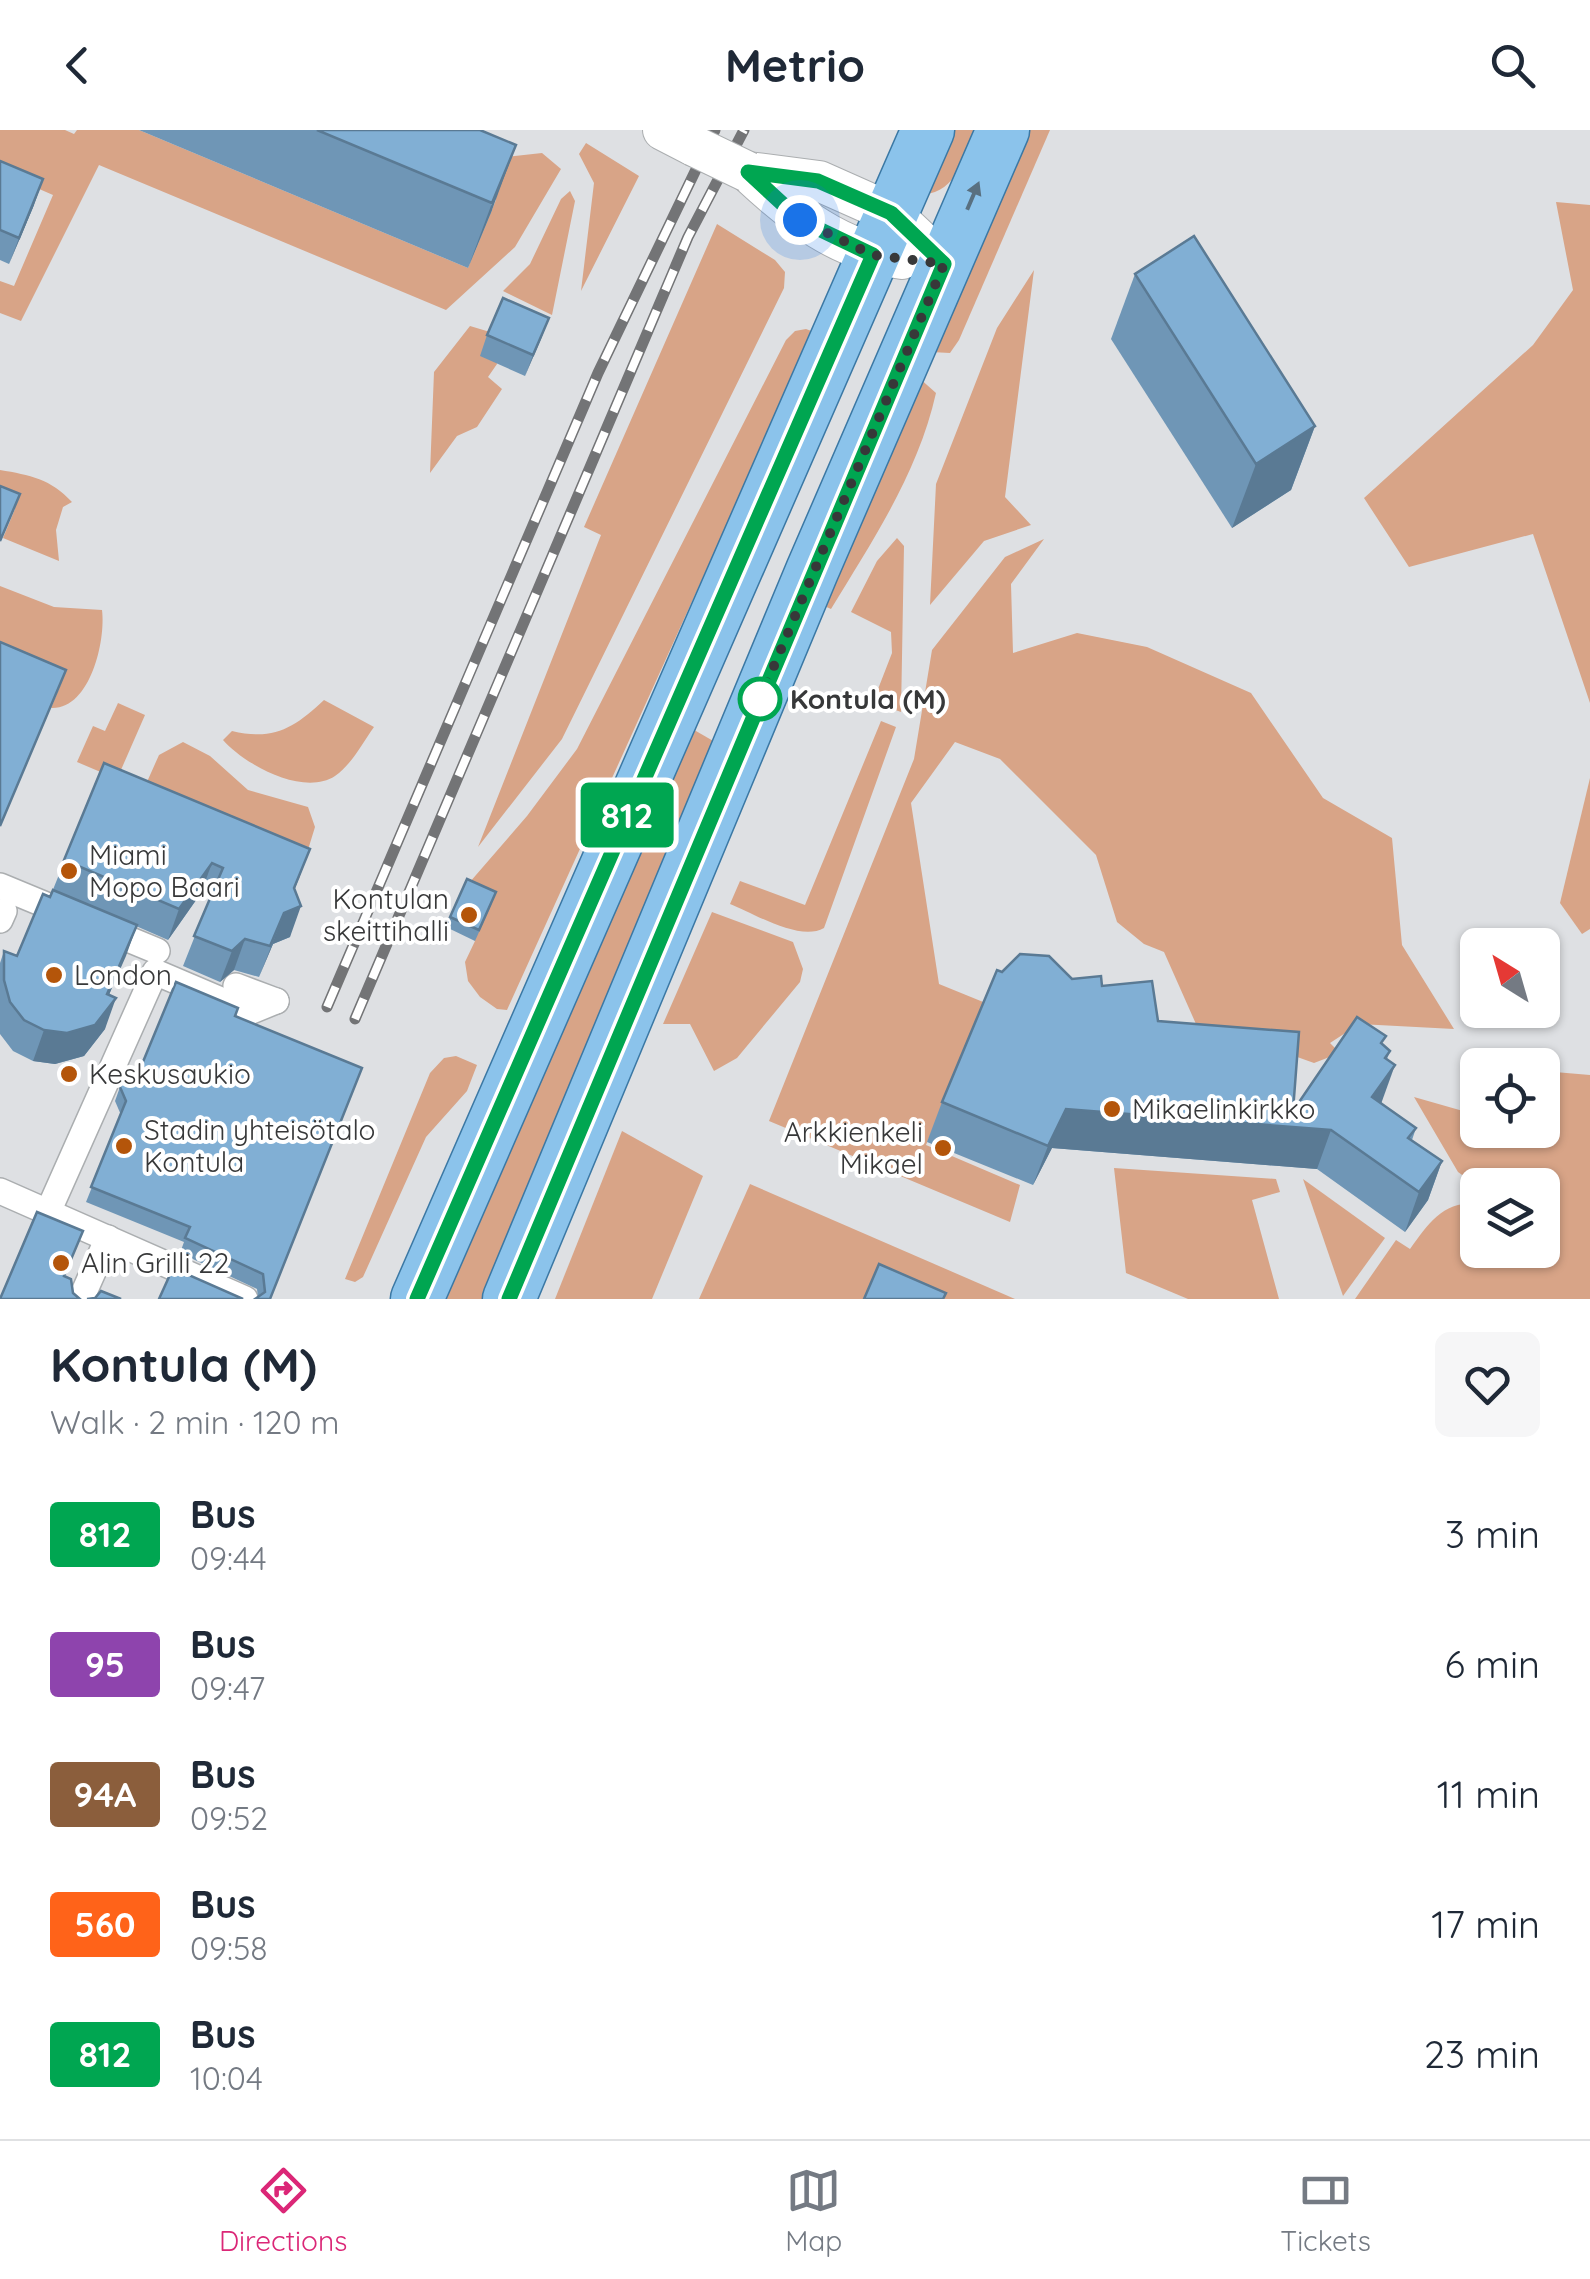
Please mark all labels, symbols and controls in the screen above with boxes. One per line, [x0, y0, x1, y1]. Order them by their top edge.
text: Metrio [725, 37, 865, 93]
icon: back [50, 38, 105, 93]
icon: search [1485, 38, 1540, 93]
one-way arrow [965, 181, 981, 211]
your location [775, 195, 825, 245]
marker: Kontula (M) [739, 678, 781, 720]
place label: Kontula (M) [790, 681, 946, 716]
line badge: 812 [570, 782, 684, 848]
text: 812 [601, 793, 653, 837]
place label: Miami Mopo Baari [89, 837, 240, 904]
marker: Miami Mopo Baari [58, 860, 80, 882]
place label: Kontulan skeittihalli [323, 881, 449, 948]
marker: Kontulan skeittihalli [458, 904, 480, 926]
north arrow [1460, 928, 1560, 1028]
map controls [1460, 928, 1560, 1268]
place label: London [74, 957, 172, 992]
marker: London [43, 964, 65, 986]
button: locate [1460, 1048, 1560, 1148]
place label: Keskusaukio [89, 1056, 251, 1091]
marker: Keskusaukio [58, 1063, 80, 1085]
place label: Mikaelinkirkko [1132, 1091, 1315, 1126]
marker: Mikaelinkirkko [1101, 1098, 1123, 1120]
place label: Stadin yhteisötalo Kontula [144, 1112, 376, 1179]
place label: Arkkienkeli Mikael [784, 1114, 923, 1181]
marker: Stadin yhteisötalo Kontula [113, 1135, 135, 1157]
marker: Arkkienkeli Mikael [932, 1137, 954, 1159]
button: layers [1460, 1168, 1560, 1268]
place label: Alin Grilli 22 [81, 1245, 229, 1280]
marker: Alin Grilli 22 [50, 1252, 72, 1274]
button: heart [1435, 1332, 1540, 1437]
text: Kontula (M) [50, 1334, 317, 1394]
text: Walk · 2 min · 120 m [50, 1402, 339, 1442]
text: Bus [190, 1490, 256, 1538]
text: 3 min [1445, 1510, 1540, 1558]
text: 812 [79, 1512, 131, 1556]
text: 09:44 [190, 1538, 267, 1578]
text: Bus [190, 1620, 256, 1668]
text: 6 min [1444, 1640, 1540, 1688]
text: 95 [85, 1642, 125, 1686]
text: 09:47 [190, 1668, 265, 1708]
text: Bus [190, 1750, 256, 1798]
text: 11 min [1437, 1770, 1540, 1818]
text: 94A [74, 1772, 136, 1816]
text: 09:52 [190, 1798, 268, 1838]
text: Bus [190, 1880, 256, 1928]
text: 17 min [1431, 1900, 1540, 1948]
text: 560 [74, 1902, 136, 1946]
text: 09:58 [190, 1928, 268, 1968]
text: Bus [190, 2010, 256, 2058]
text: 23 min [1424, 2030, 1540, 2078]
text: 812 [79, 2032, 131, 2076]
text: 10:04 [190, 2058, 263, 2098]
tab: Directions [219, 2163, 347, 2258]
tab: Map [785, 2163, 842, 2258]
tab: Tickets [1280, 2163, 1371, 2258]

